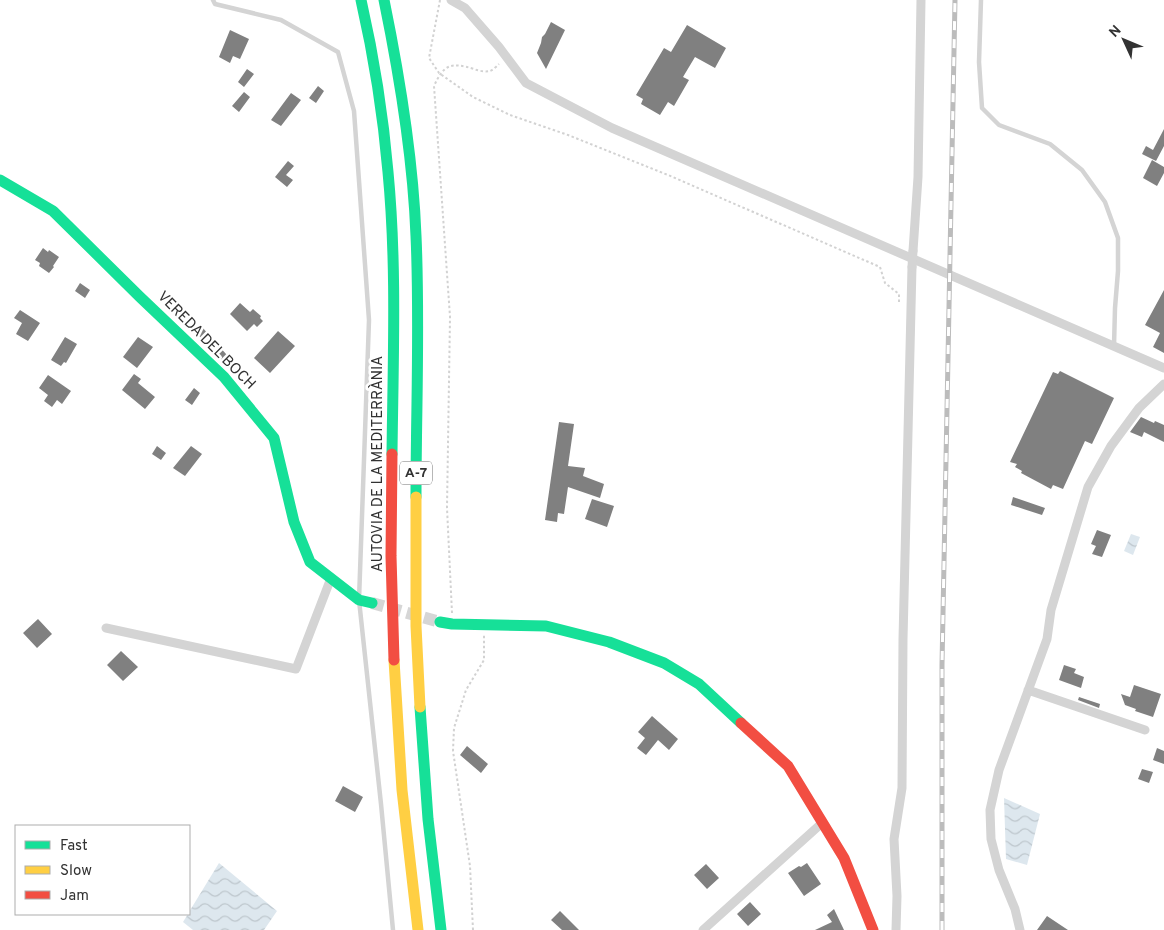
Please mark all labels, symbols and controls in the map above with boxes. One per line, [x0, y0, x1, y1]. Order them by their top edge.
north arrow [1099, 15, 1149, 65]
text: N [1106, 22, 1125, 42]
street label: VEREDA DEL BOCH [153, 288, 259, 394]
street label: AUTOVIA DE LA MEDITERRÀNIA [368, 356, 388, 572]
road number: A-7 [400, 462, 432, 484]
legend [15, 825, 190, 915]
text: Fast [60, 837, 88, 856]
text: Slow [60, 862, 92, 881]
text: Jam [60, 887, 89, 906]

